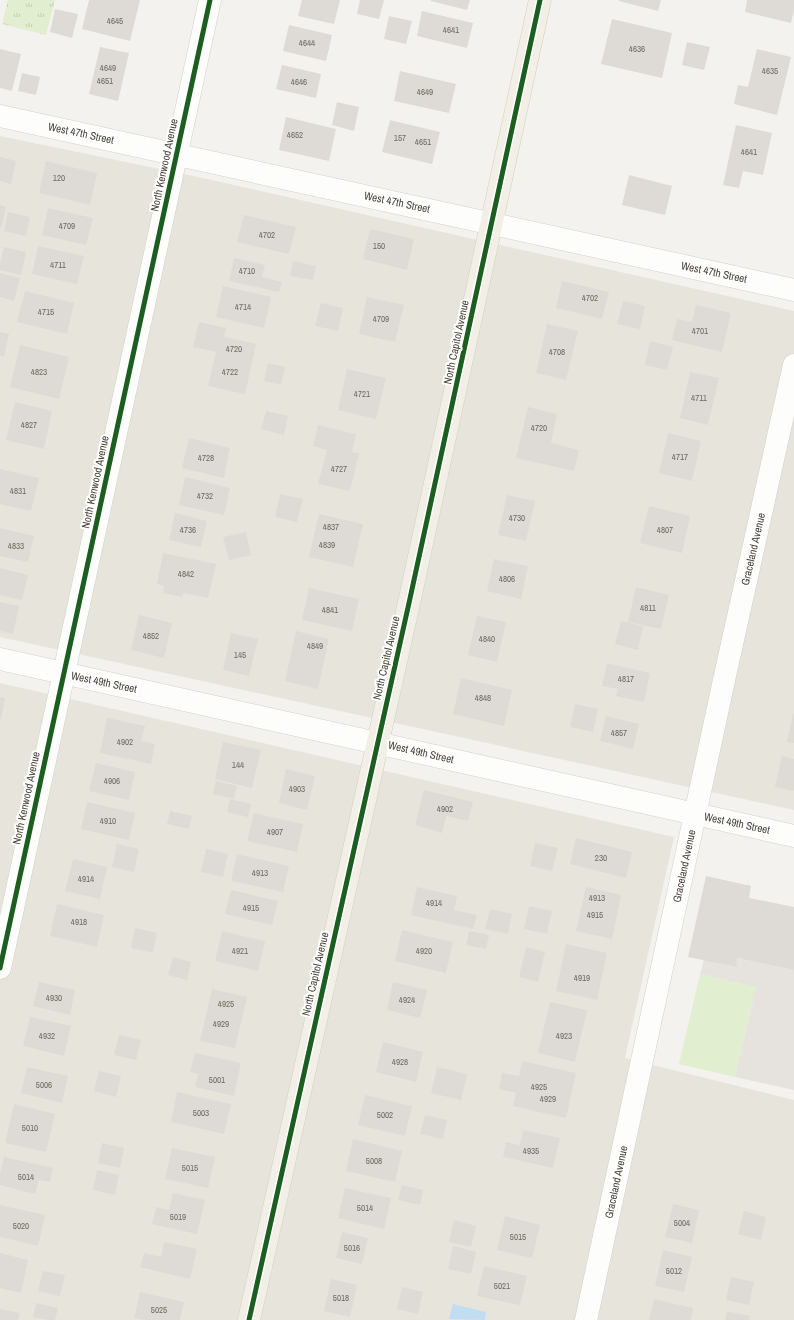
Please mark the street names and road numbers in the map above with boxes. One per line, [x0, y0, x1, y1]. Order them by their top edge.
street label: North Kenwood Avenue [147, 117, 181, 213]
street label: West 47th Street [47, 119, 116, 147]
street label: West 47th Street [363, 188, 432, 216]
street label: West 47th Street [680, 258, 749, 286]
street label: North Capitol Avenue [440, 299, 472, 385]
street label: North Kenwood Avenue [78, 434, 112, 530]
street label: Graceland Avenue [738, 511, 768, 587]
street label: North Capitol Avenue [370, 615, 402, 701]
street label: West 49th Street [70, 668, 139, 696]
street label: West 49th Street [387, 738, 456, 766]
street label: North Kenwood Avenue [9, 750, 43, 846]
street label: West 49th Street [703, 809, 772, 837]
street label: Graceland Avenue [669, 828, 699, 904]
street label: North Capitol Avenue [299, 931, 331, 1017]
street label: Graceland Avenue [601, 1144, 631, 1220]

